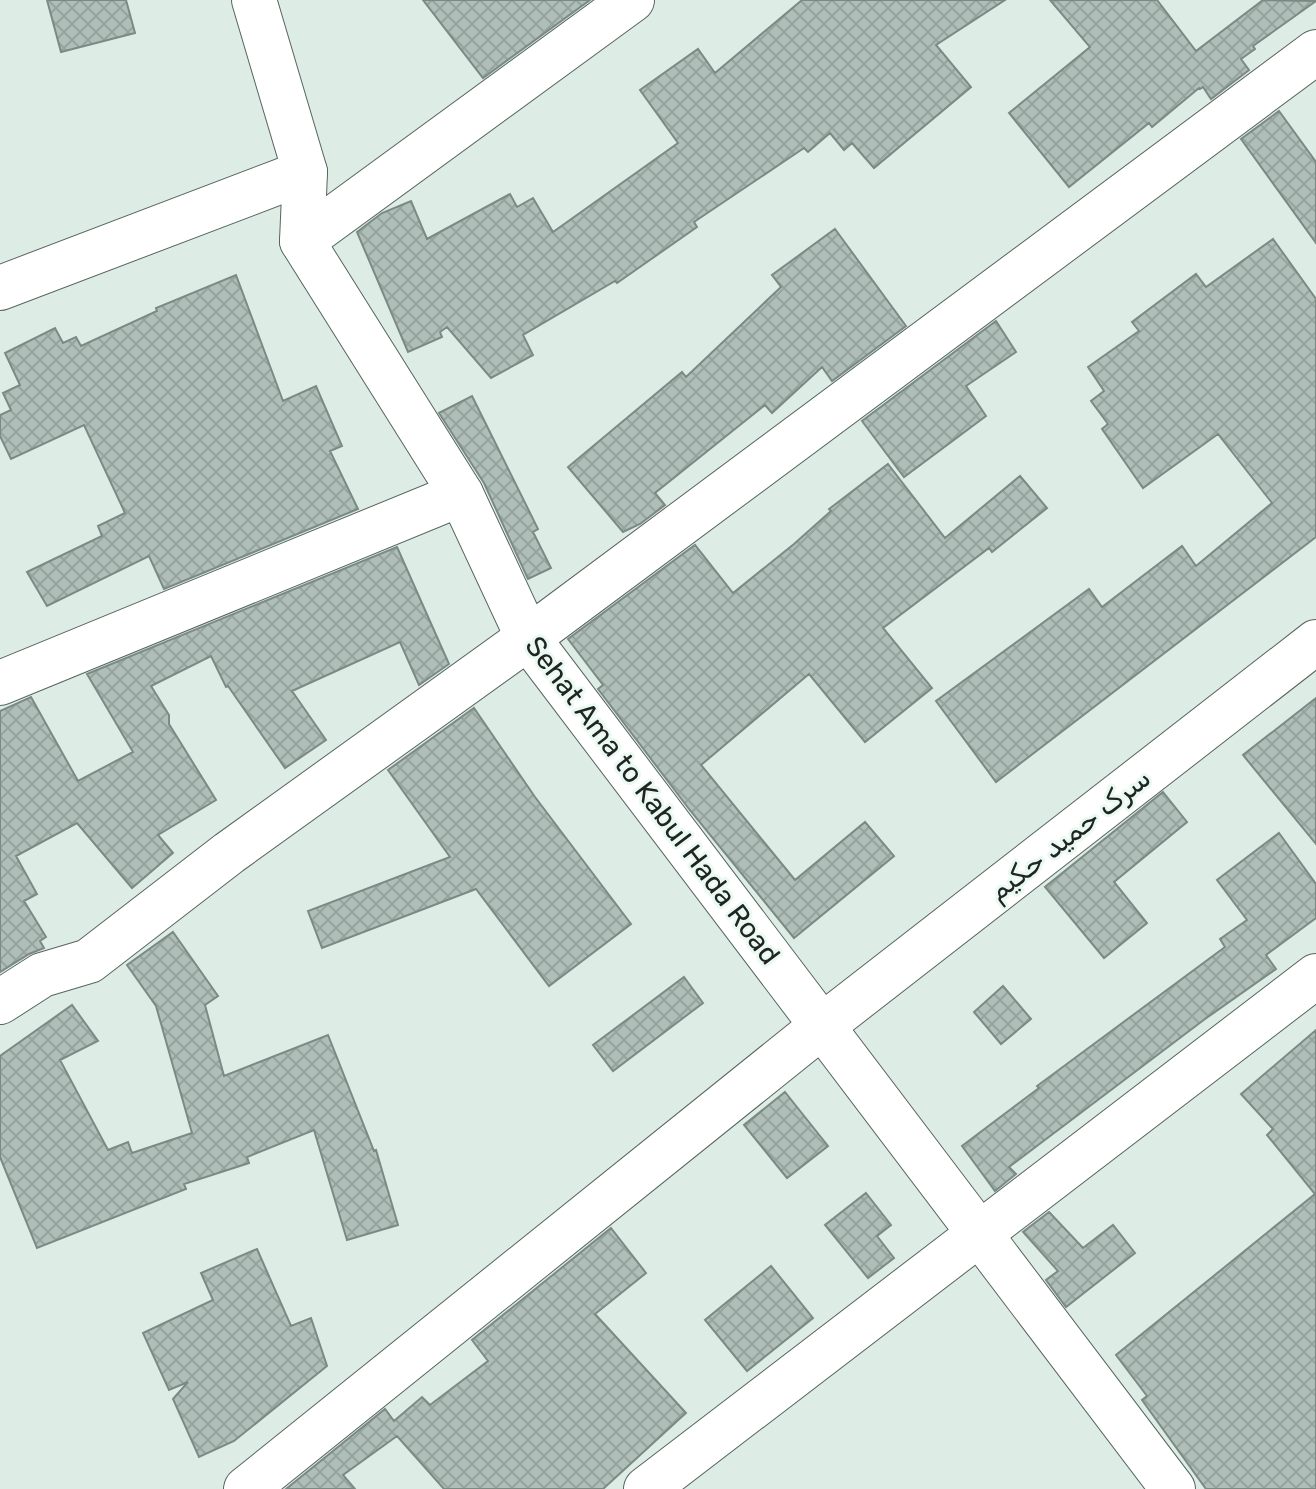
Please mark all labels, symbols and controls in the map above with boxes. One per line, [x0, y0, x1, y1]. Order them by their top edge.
street label: Sehat Ama to Kabul Hada Road [519, 630, 787, 971]
street label: سرک حمید حکیم [982, 761, 1158, 909]

